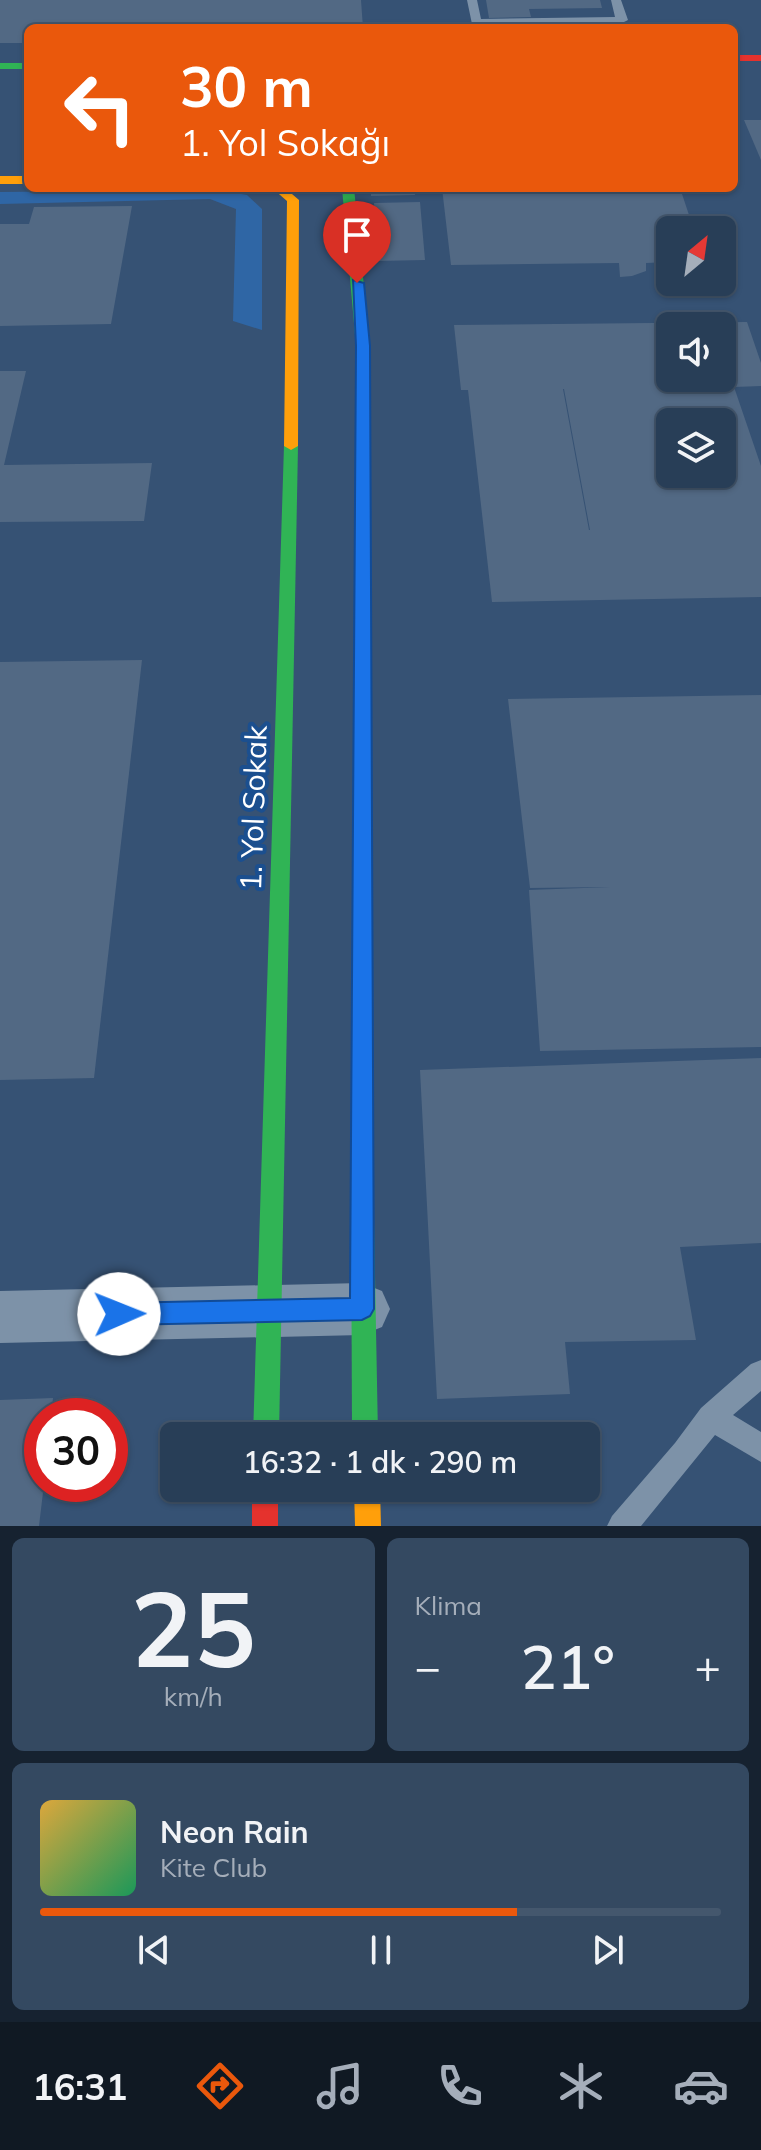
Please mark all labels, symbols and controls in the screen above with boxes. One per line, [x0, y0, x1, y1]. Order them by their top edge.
text: 30 m [180, 51, 313, 121]
icon: left [48, 56, 152, 160]
text: 1. Yol Sokağı [180, 120, 390, 165]
pin [323, 201, 391, 283]
icon: arrive [335, 213, 379, 257]
north arrow [656, 216, 736, 296]
map controls [656, 216, 736, 488]
button: sound [656, 312, 736, 392]
button: layers [656, 408, 736, 488]
street label: 1. Yol Sokak [231, 724, 275, 891]
position arrow [77, 1272, 161, 1356]
speed limit sign: 30 [24, 1398, 128, 1502]
text: 16:32 · 1 dk · 290 m [243, 1443, 517, 1481]
text: 25 [131, 1562, 256, 1693]
text: Klima [415, 1589, 482, 1622]
text: 21° [521, 1629, 615, 1704]
text: − [415, 1639, 441, 1694]
text: + [695, 1639, 721, 1694]
text: km/h [164, 1680, 223, 1713]
text: Neon Rain [160, 1813, 309, 1851]
text: Kite Club [160, 1851, 267, 1884]
icon: previous [132, 1928, 176, 1972]
icon: pause [359, 1928, 403, 1972]
icon: next [586, 1928, 630, 1972]
icon: directions [192, 2058, 248, 2114]
icon: music [312, 2058, 368, 2114]
icon: phone [432, 2058, 488, 2114]
icon: climate [553, 2058, 609, 2114]
icon: car [673, 2058, 729, 2114]
text: 16:31 [32, 2064, 127, 2109]

